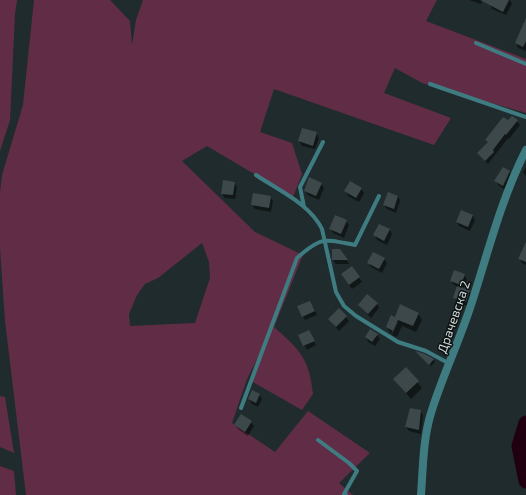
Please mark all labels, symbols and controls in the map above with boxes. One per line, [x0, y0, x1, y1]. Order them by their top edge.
street label: Драчевска 2 [434, 279, 474, 355]

